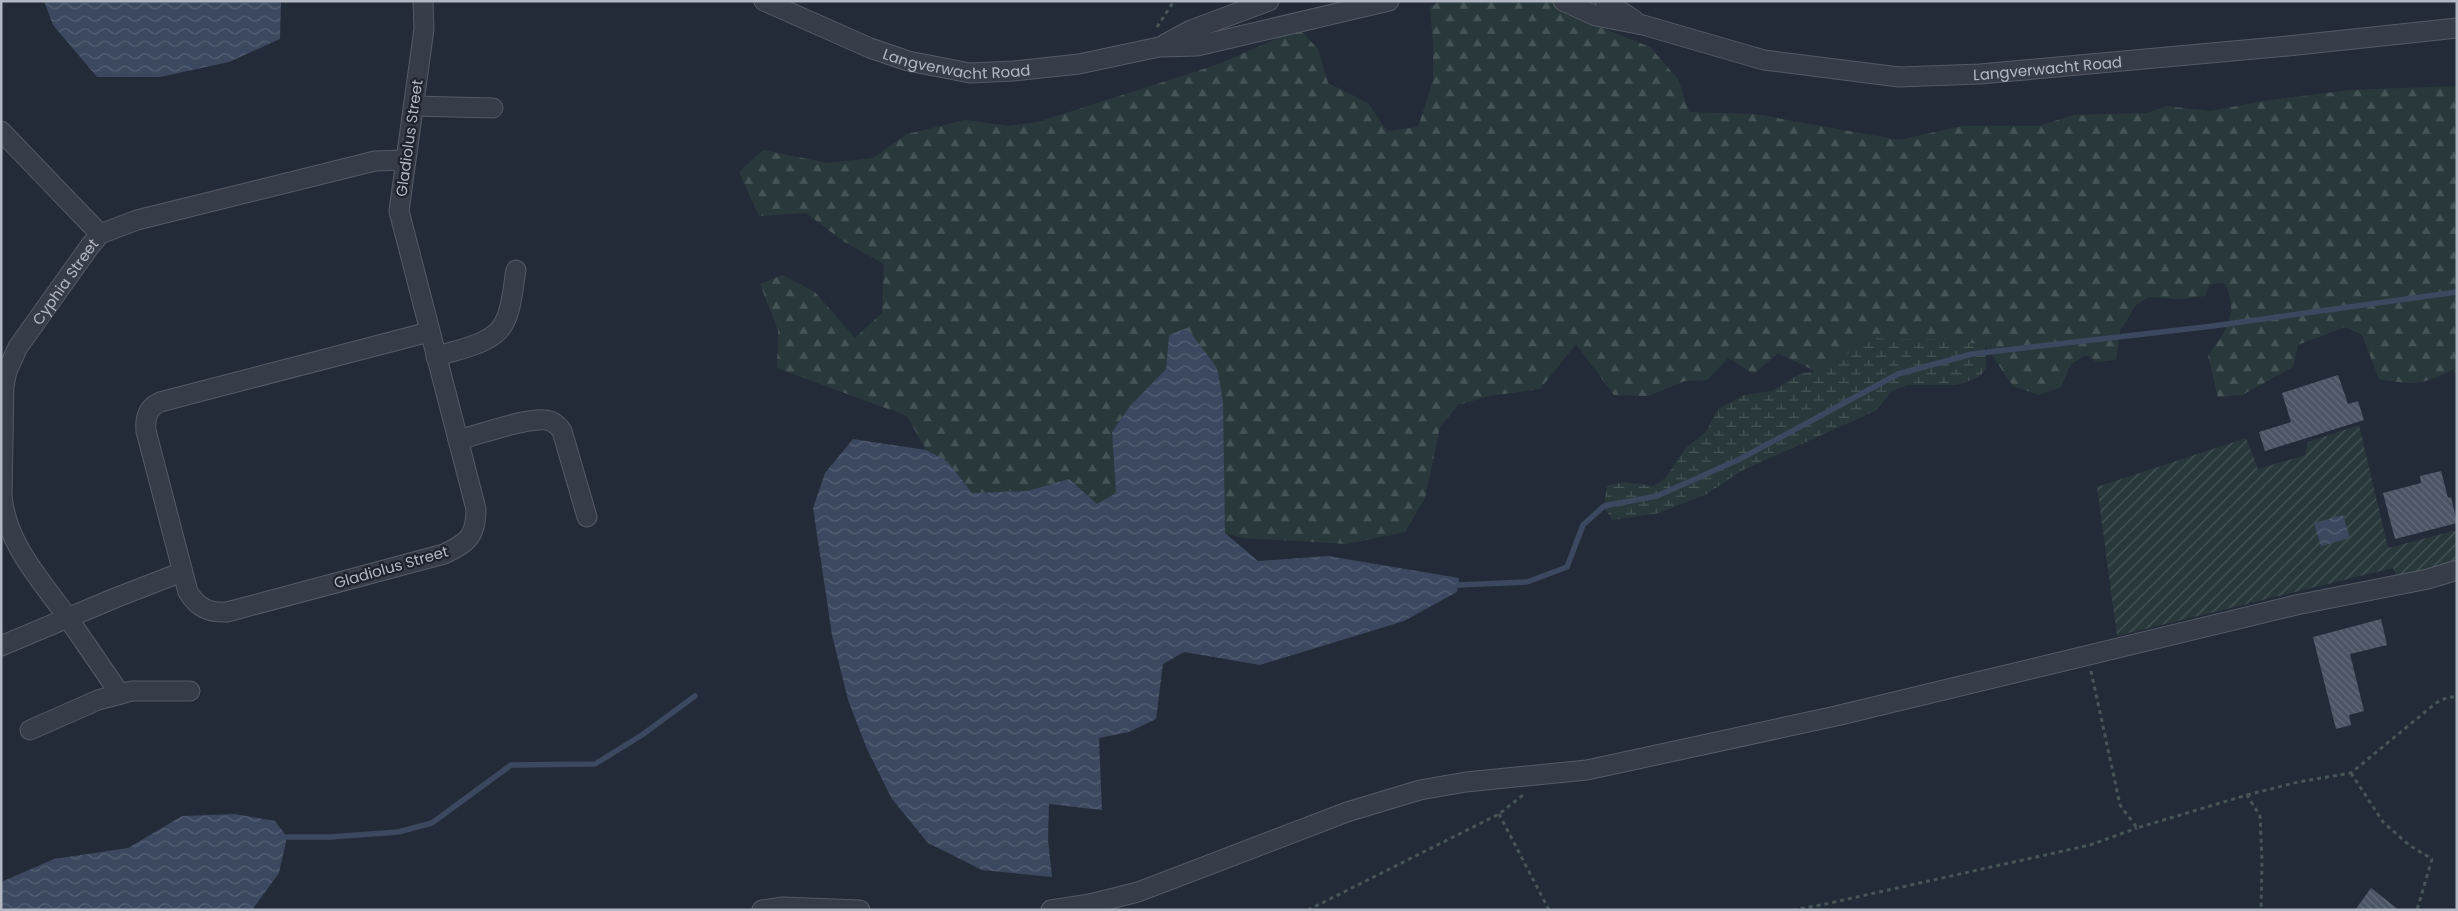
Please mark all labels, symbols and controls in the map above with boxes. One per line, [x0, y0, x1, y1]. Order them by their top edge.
street label: Langverwacht Road [880, 43, 1031, 84]
street label: Langverwacht Road [1973, 51, 2123, 85]
street label: Gladiolus Street [390, 78, 428, 198]
street label: Cyphia Street [27, 234, 103, 329]
street label: Gladiolus Street [331, 541, 451, 593]

